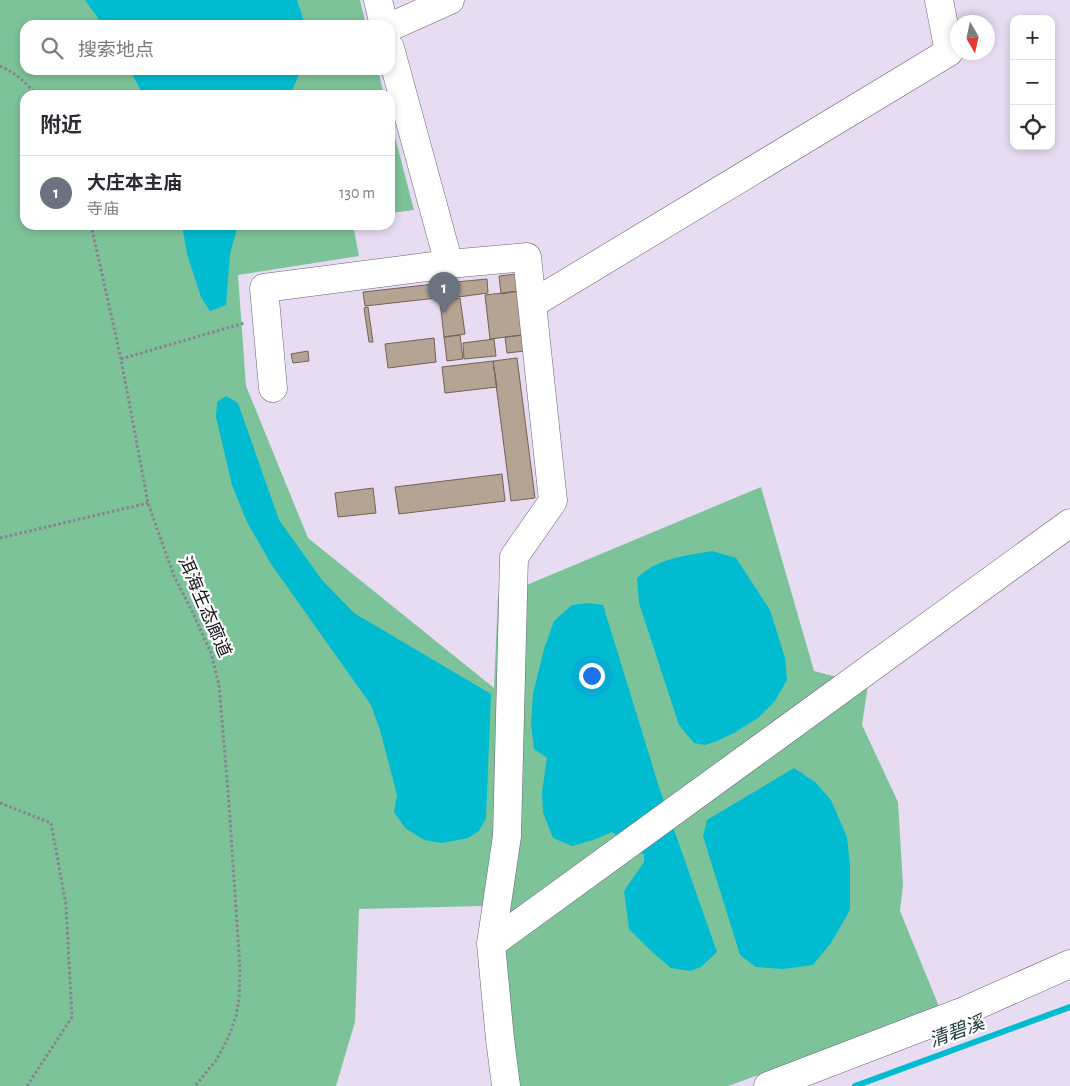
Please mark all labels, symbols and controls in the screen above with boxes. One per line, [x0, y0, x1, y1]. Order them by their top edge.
north arrow [950, 15, 995, 60]
map controls [1010, 15, 1055, 150]
button: + [1010, 15, 1055, 60]
search box [20, 20, 395, 75]
icon: search [38, 34, 66, 62]
text: 搜索地点 [78, 41, 154, 60]
button: − [1010, 60, 1055, 105]
button: locate [1010, 105, 1055, 150]
text: 附近 [40, 115, 82, 136]
text: 大庄本主庙 [87, 174, 182, 193]
text: 1 [53, 185, 59, 201]
text: 130 m [339, 185, 375, 201]
text: 寺庙 [87, 201, 119, 217]
pin: 1 [428, 272, 460, 313]
street label: 洱海生态廊道 [175, 553, 235, 660]
your location [579, 663, 605, 689]
water label: 清碧溪 [927, 1012, 989, 1051]

